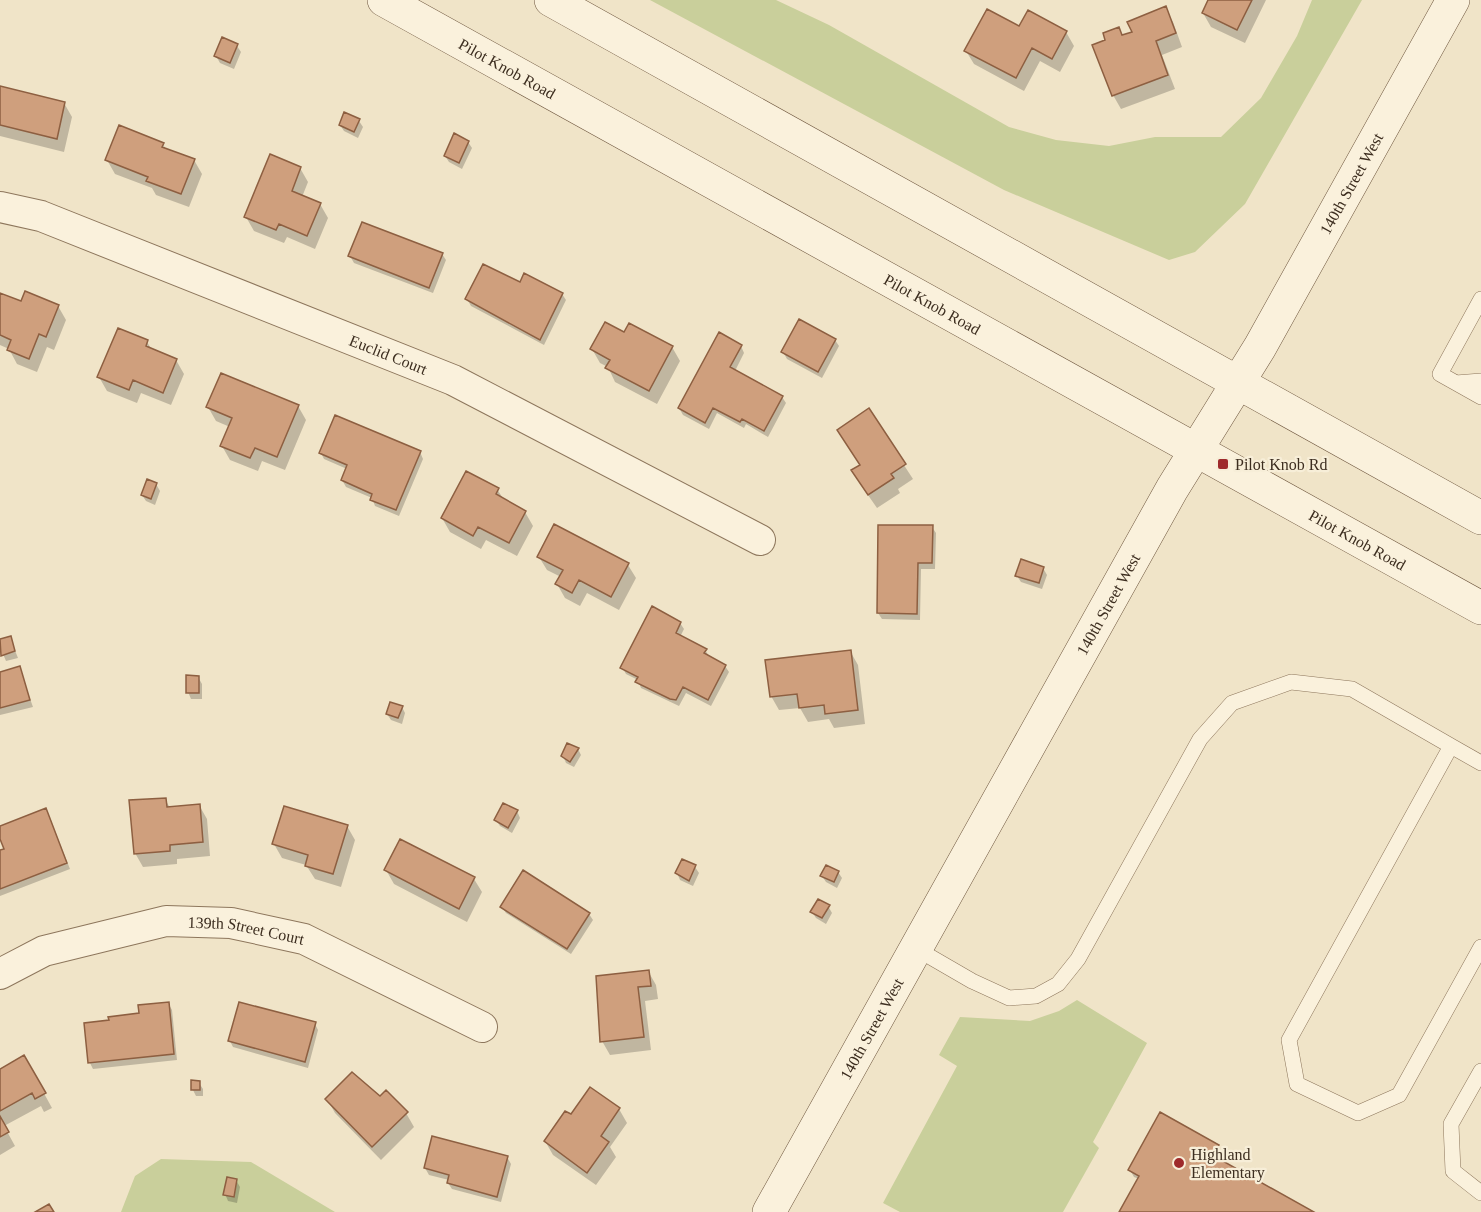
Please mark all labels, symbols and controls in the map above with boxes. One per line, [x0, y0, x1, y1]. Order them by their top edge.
street label: Pilot Knob Road [456, 35, 559, 102]
street label: 140th Street West [1316, 129, 1386, 237]
street label: Pilot Knob Road [881, 270, 984, 337]
street label: Euclid Court [347, 331, 430, 378]
place label: Pilot Knob Rd [1235, 456, 1327, 473]
marker: Pilot Knob Rd [1216, 457, 1230, 471]
street label: Pilot Knob Road [1306, 506, 1409, 573]
street label: 140th Street West [1073, 550, 1143, 658]
street label: 139th Street Court [187, 913, 306, 947]
street label: 140th Street West [836, 975, 906, 1082]
place label: Highland Elementary [1191, 1146, 1265, 1182]
marker: Highland Elementary [1172, 1156, 1186, 1170]

